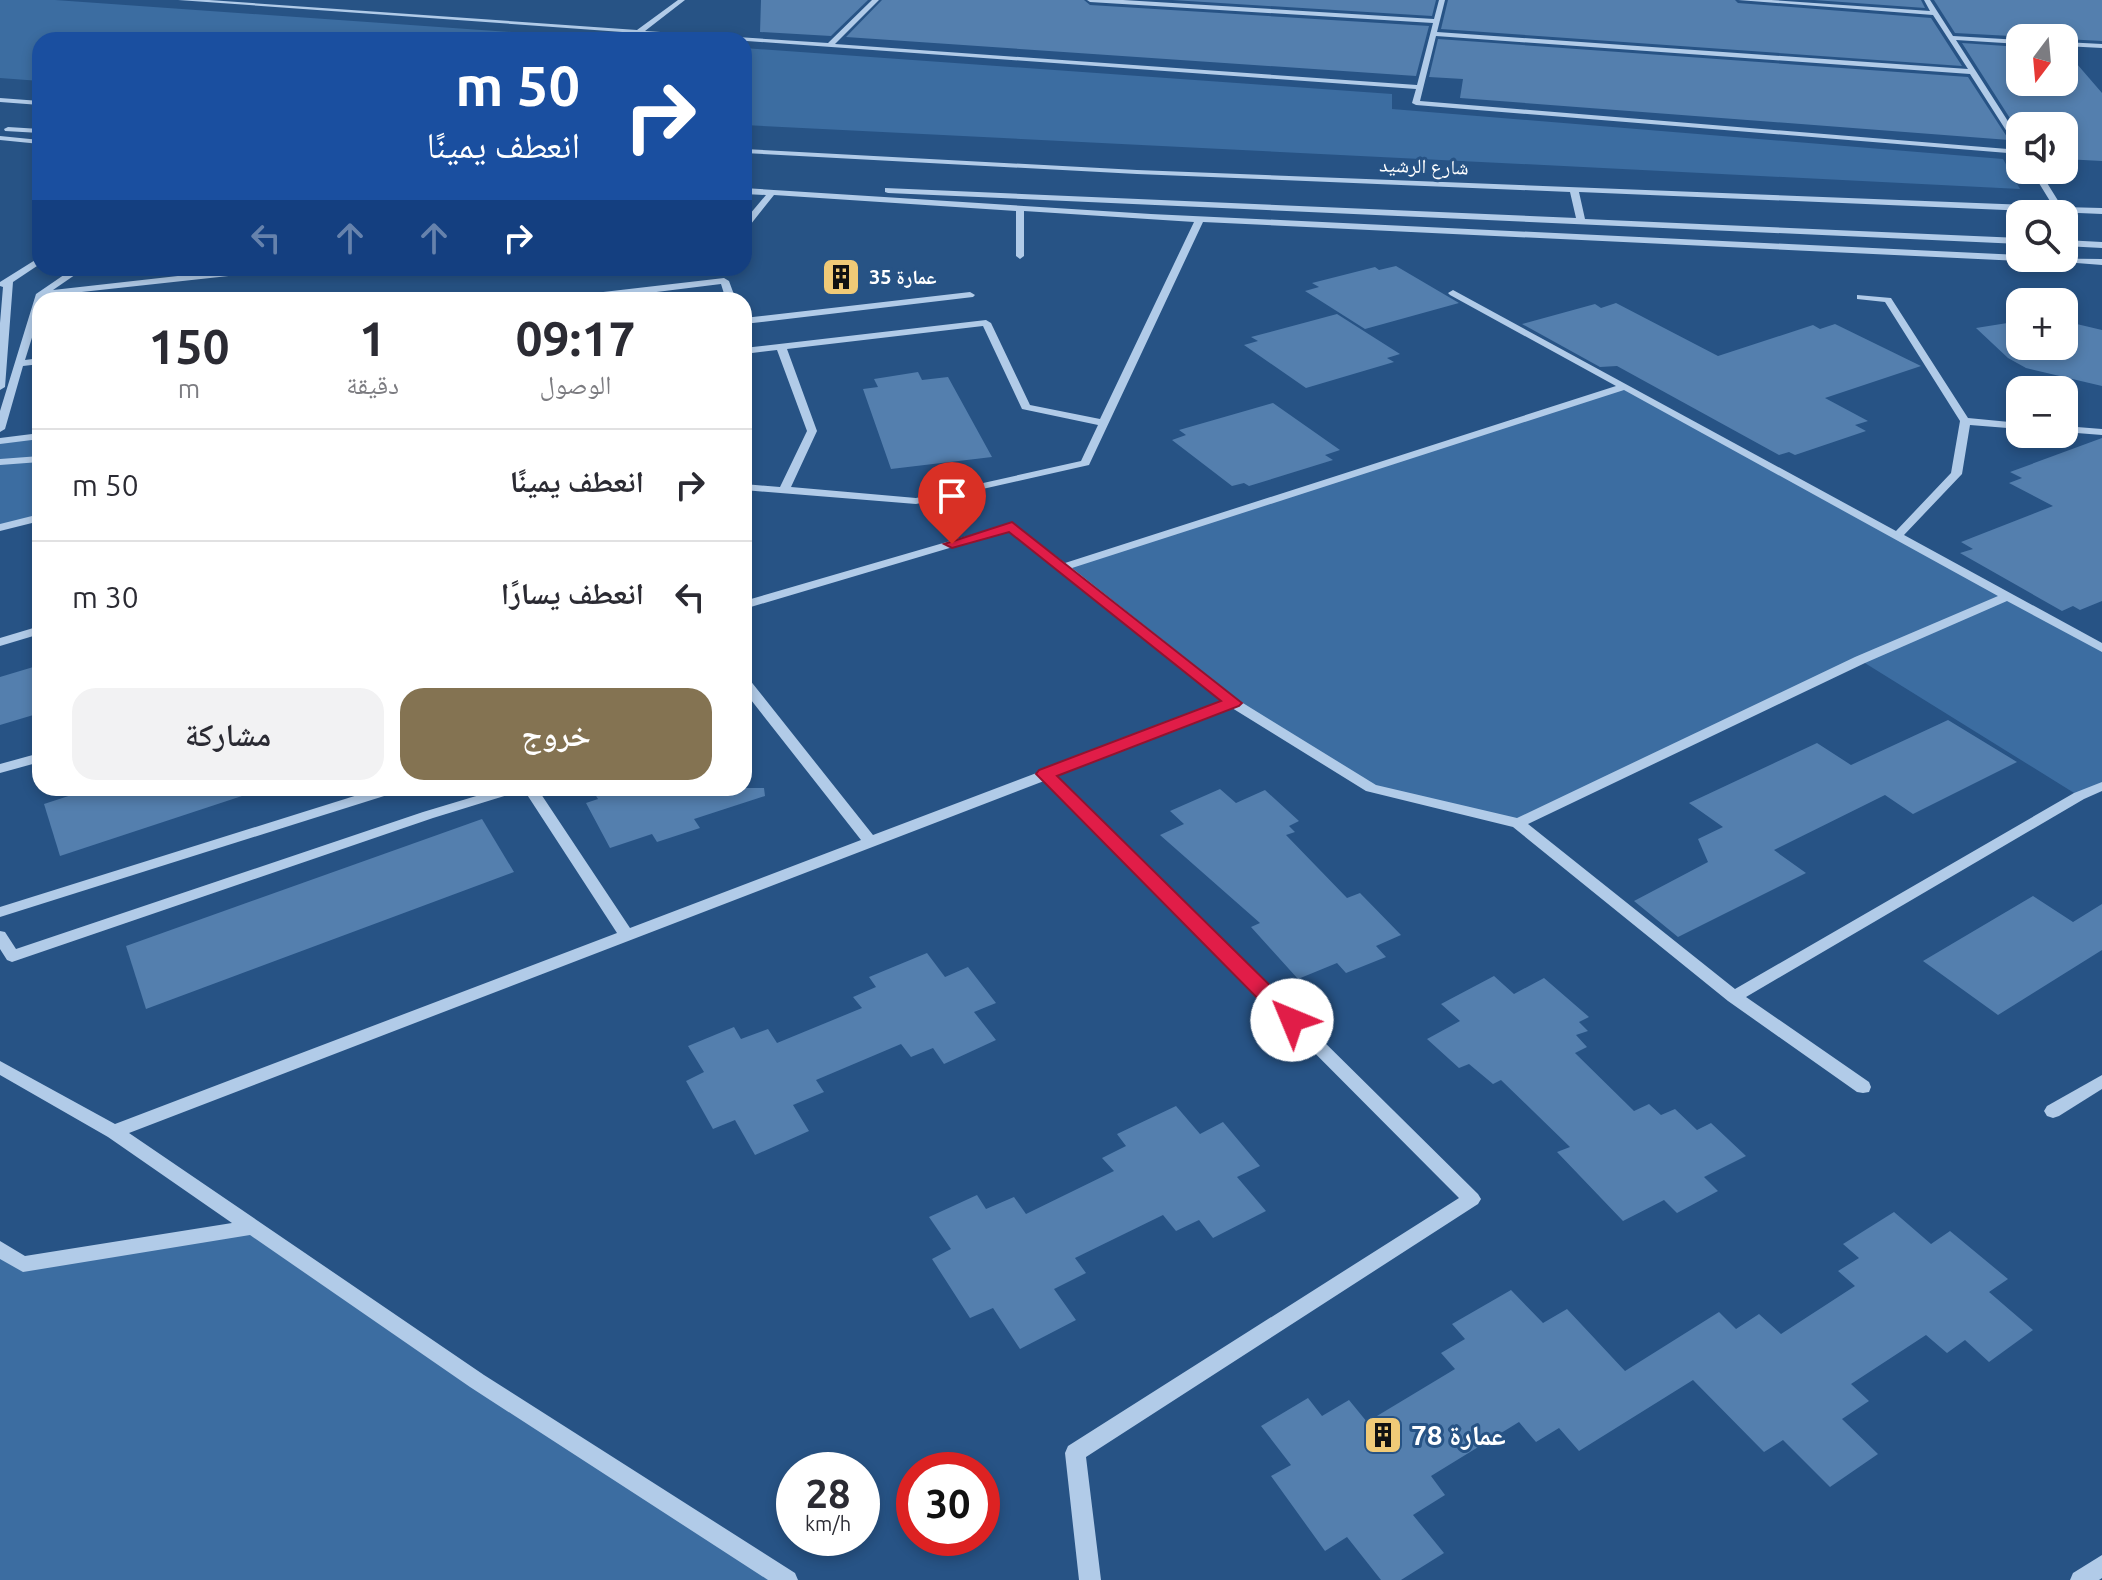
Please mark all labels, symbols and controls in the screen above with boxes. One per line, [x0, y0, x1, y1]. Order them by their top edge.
north arrow [2006, 24, 2078, 96]
map controls [2006, 24, 2078, 448]
text: 50 m [455, 54, 580, 117]
icon: right [608, 64, 712, 168]
button: sound [2006, 112, 2078, 184]
text: انعطف يمينًا [427, 124, 580, 165]
street label: شارع الرشيد [1379, 152, 1469, 181]
button: search [2006, 200, 2078, 272]
icon: left [244, 216, 288, 260]
icon: ahead [328, 216, 372, 260]
icon: ahead [412, 216, 456, 260]
icon: right [496, 216, 540, 260]
building icon: عمارة 35 [820, 256, 862, 298]
place label: عمارة 35 [869, 265, 937, 288]
button: + [2006, 288, 2078, 360]
text: 1 [359, 311, 386, 365]
text: 09:17 [515, 311, 636, 365]
text: 150 [148, 319, 230, 373]
text: دقيقة [346, 370, 399, 399]
text: الوصول [540, 370, 611, 399]
text: m [178, 374, 200, 403]
button: − [2006, 376, 2078, 448]
pin [918, 462, 986, 544]
icon: right [668, 463, 712, 507]
text: انعطف يمينًا [510, 464, 644, 498]
text: 50 m [72, 468, 139, 502]
icon: arrive [930, 474, 974, 518]
icon: left [668, 575, 712, 619]
text: انعطف يسارًا [501, 576, 644, 610]
text: 30 m [72, 580, 139, 614]
button: مشاركة [72, 688, 384, 780]
button: خروج [400, 688, 712, 780]
position arrow [1250, 978, 1334, 1062]
building icon: عمارة 78 [1362, 1414, 1404, 1456]
place label: عمارة 78 [1411, 1419, 1506, 1450]
speed limit sign: 30 [896, 1452, 1000, 1556]
text: 28 [805, 1471, 851, 1516]
text: km/h [805, 1512, 851, 1535]

